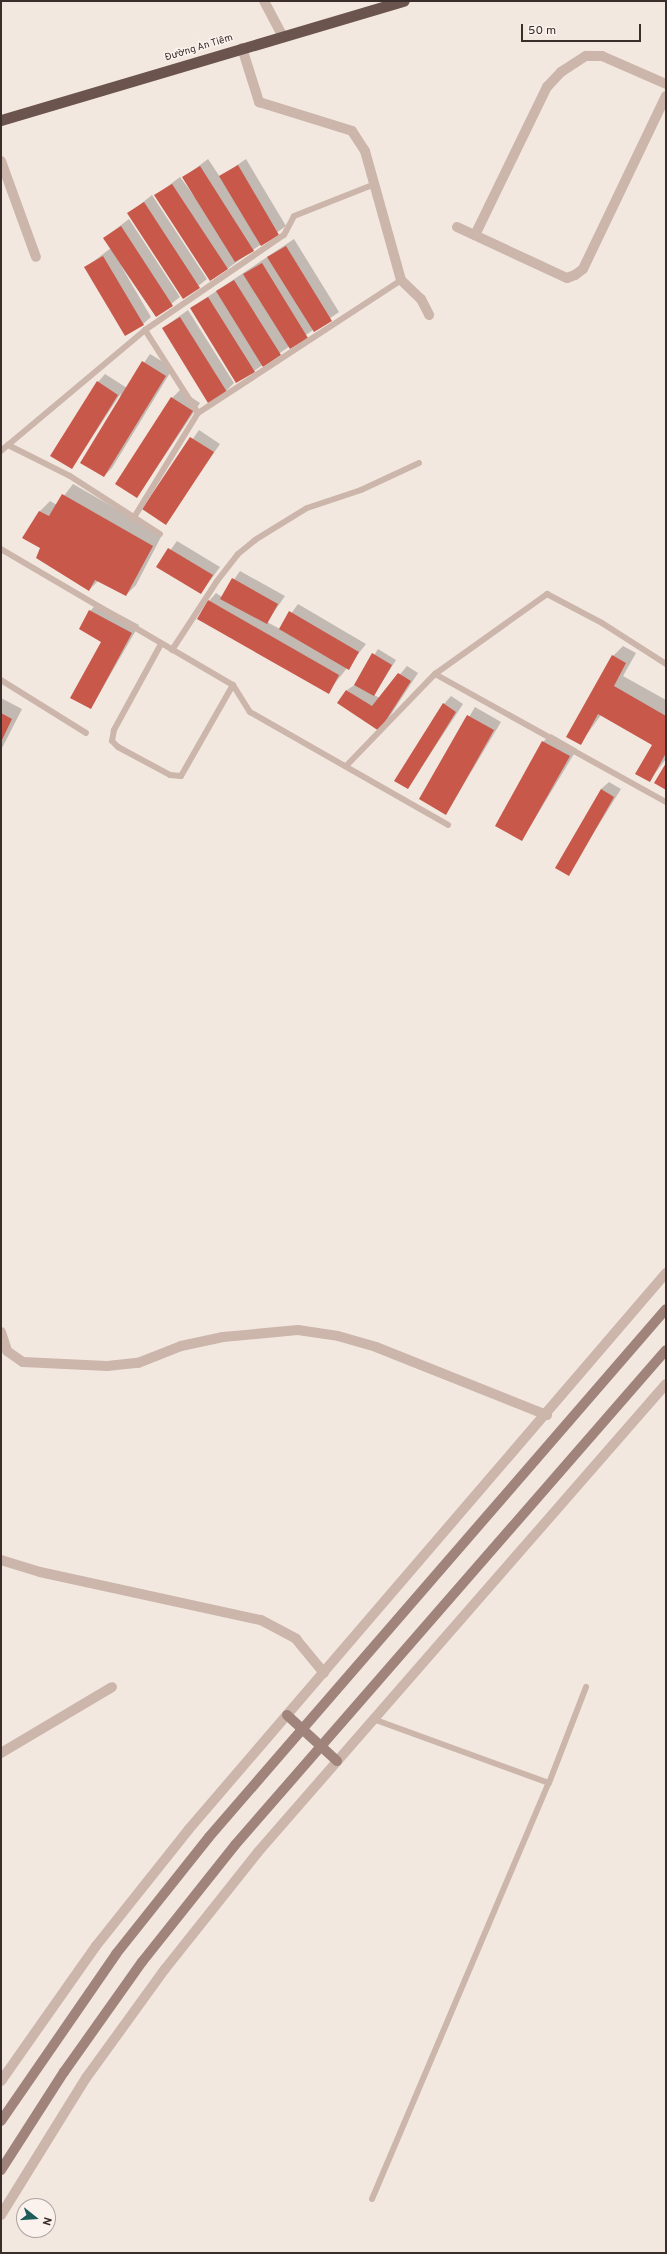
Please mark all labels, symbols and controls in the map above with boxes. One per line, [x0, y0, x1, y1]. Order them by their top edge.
scale bar [523, 16, 643, 42]
text: 50 m [528, 23, 556, 39]
street label: Đường An Tiêm [163, 32, 235, 64]
north arrow [16, 2198, 56, 2238]
text: N [39, 2215, 54, 2227]

